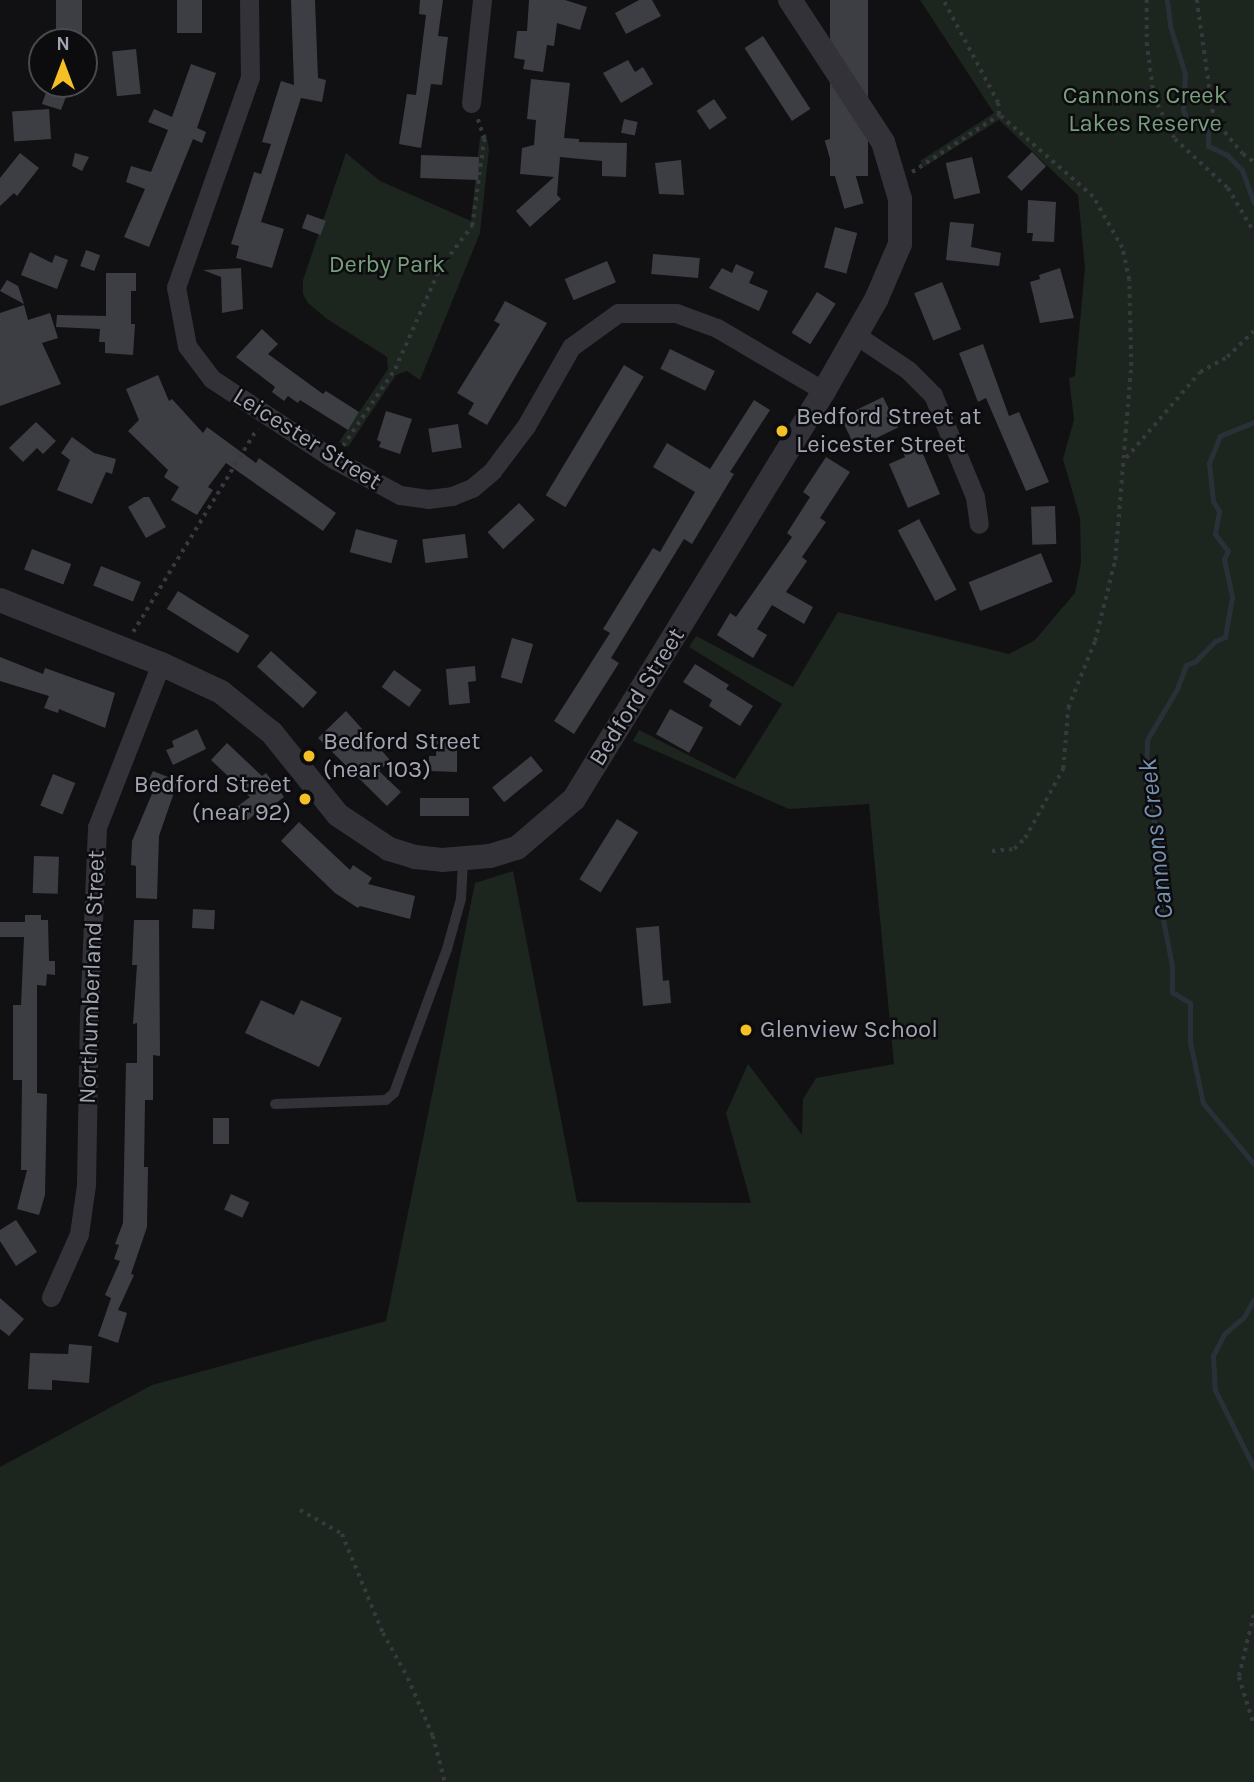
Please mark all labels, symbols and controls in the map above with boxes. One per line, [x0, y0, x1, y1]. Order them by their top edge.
north arrow [28, 28, 98, 98]
text: N [56, 33, 70, 55]
park label: Cannons Creek Lakes Reserve [1063, 82, 1227, 138]
park label: Derby Park [329, 251, 445, 279]
street label: Leicester Street [227, 382, 387, 496]
place label: Bedford Street at Leicester Street [796, 403, 981, 459]
marker: Bedford Street at Leicester Street [774, 423, 790, 439]
street label: Bedford Street [583, 623, 691, 771]
place label: Bedford Street (near 103) [323, 728, 480, 784]
marker: Bedford Street (near 103) [301, 748, 317, 764]
water label: Cannons Creek [1132, 757, 1180, 921]
place label: Bedford Street (near 92) [134, 771, 291, 827]
marker: Bedford Street (near 92) [297, 791, 313, 807]
street label: Northumberland Street [73, 850, 111, 1104]
place label: Glenview School [760, 1016, 938, 1044]
marker: Glenview School [738, 1022, 754, 1038]

